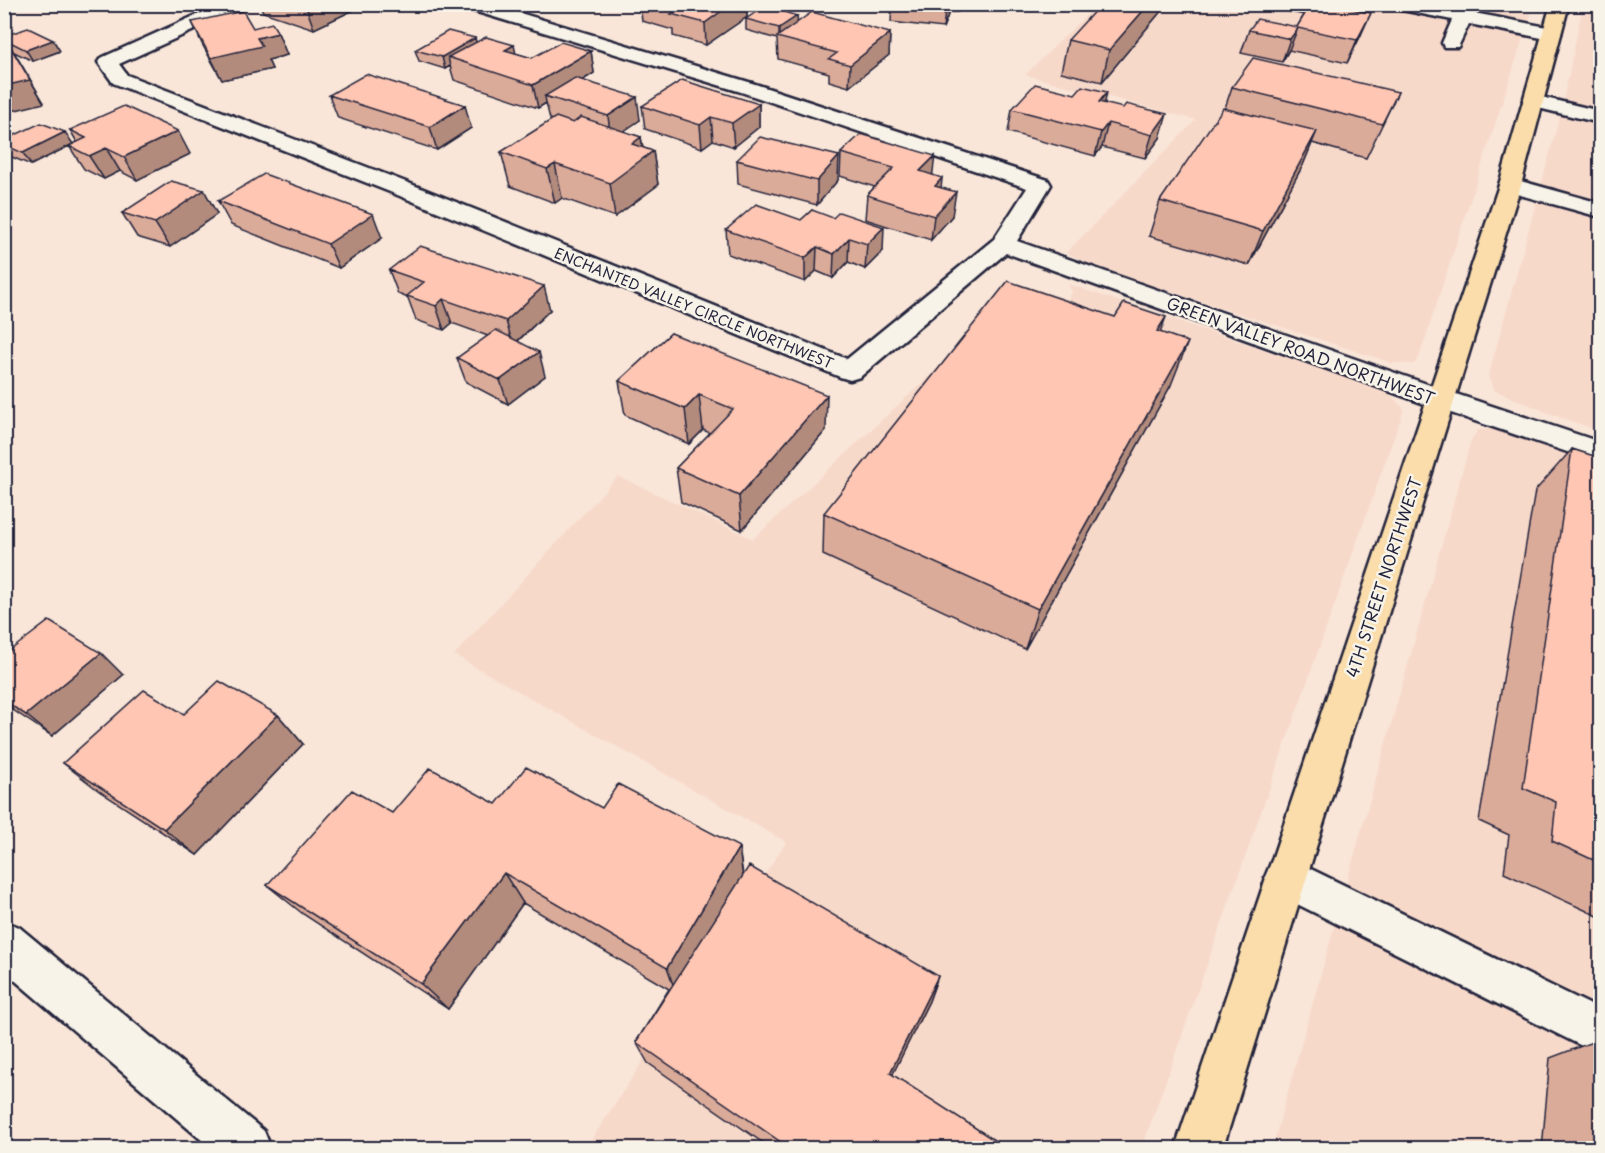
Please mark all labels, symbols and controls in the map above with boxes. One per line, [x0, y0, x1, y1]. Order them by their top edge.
street label: ENCHANTED VALLEY CIRCLE NORTHWEST [551, 242, 837, 374]
street label: GREEN VALLEY ROAD NORTHWEST [1164, 290, 1438, 410]
street label: 4TH STREET NORTHWEST [1339, 474, 1427, 680]

